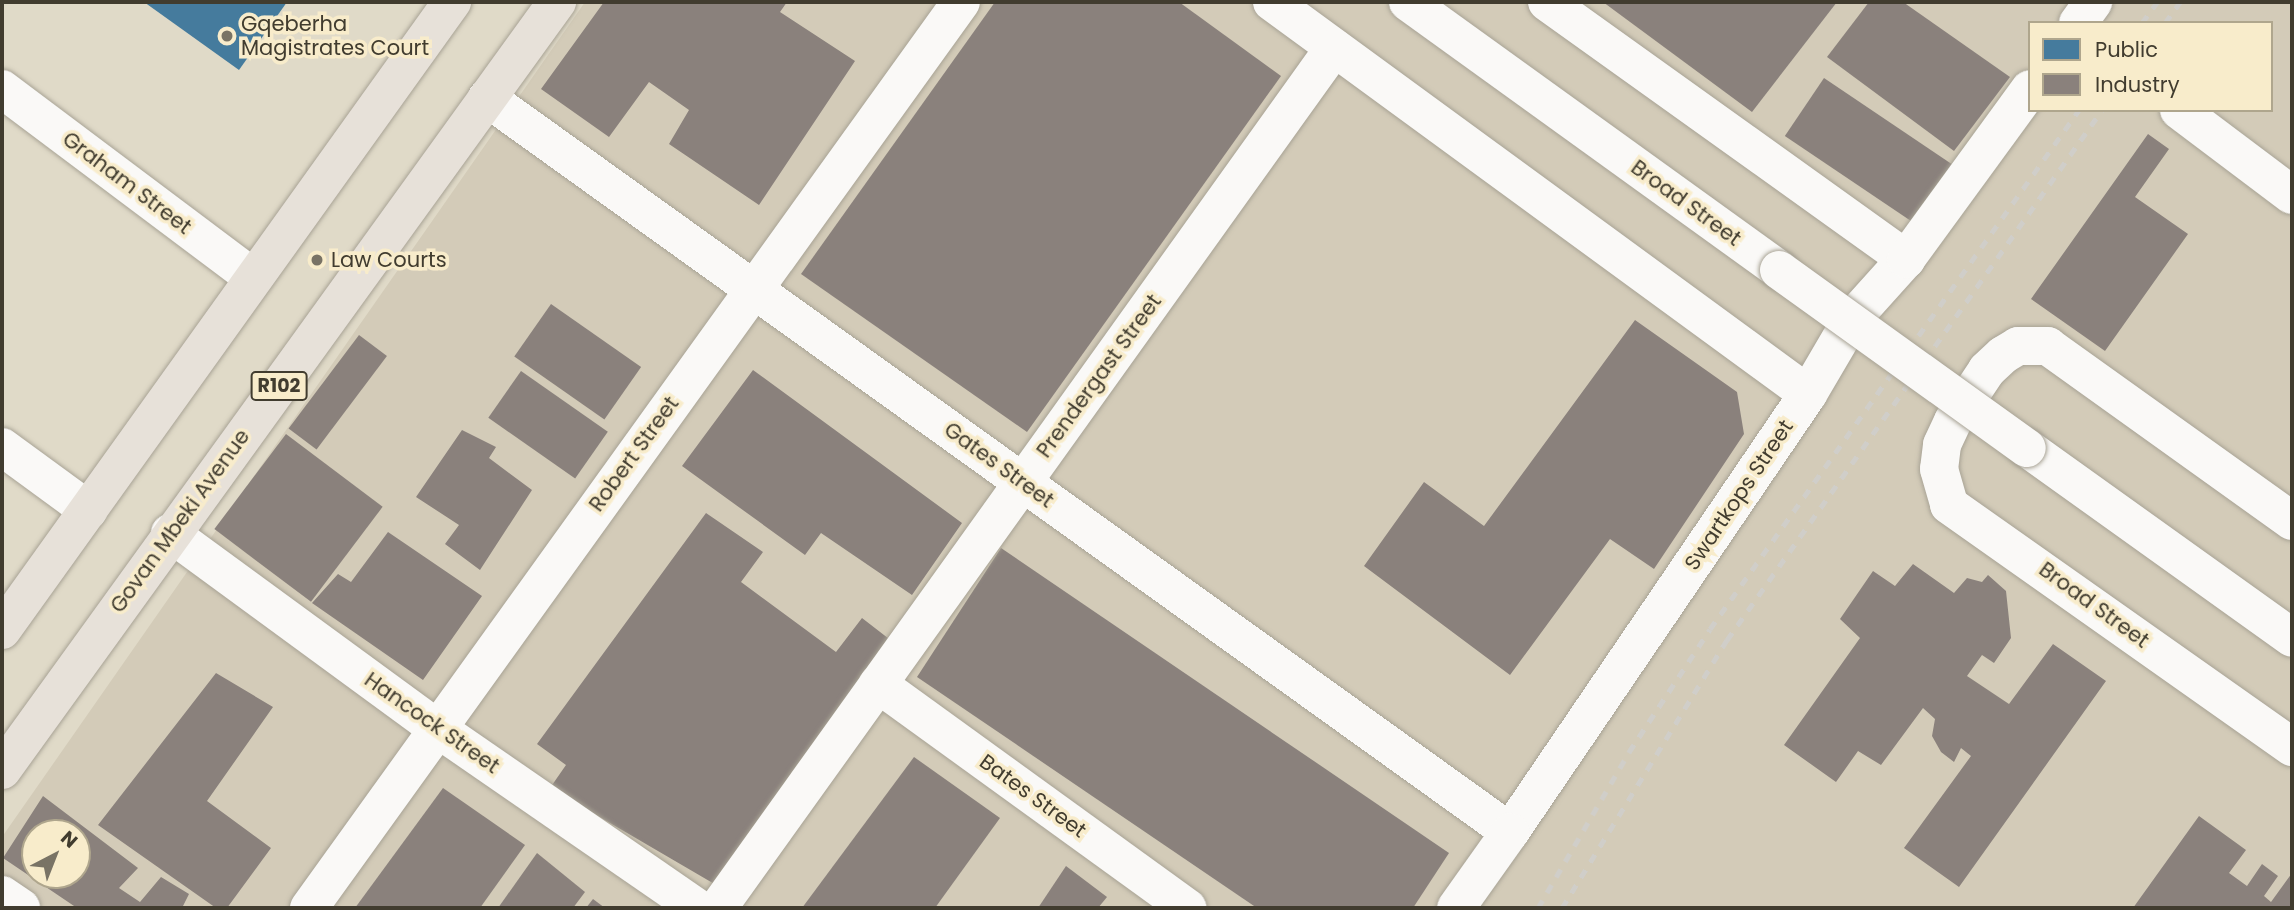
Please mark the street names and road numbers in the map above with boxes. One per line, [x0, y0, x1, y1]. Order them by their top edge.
street label: Graham Street [58, 126, 196, 240]
street label: Broad Street [1626, 155, 1746, 251]
street label: Prendergast Street [1031, 289, 1167, 463]
road number: R102 [249, 370, 309, 402]
street label: Robert Street [584, 392, 684, 516]
street label: Swartkops Street [1679, 415, 1799, 575]
street label: Gates Street [939, 417, 1059, 513]
street label: Govan Mbeki Avenue [105, 424, 255, 618]
street label: Broad Street [2034, 557, 2154, 653]
street label: Hancock Street [360, 667, 504, 779]
street label: Bates Street [975, 749, 1091, 843]

